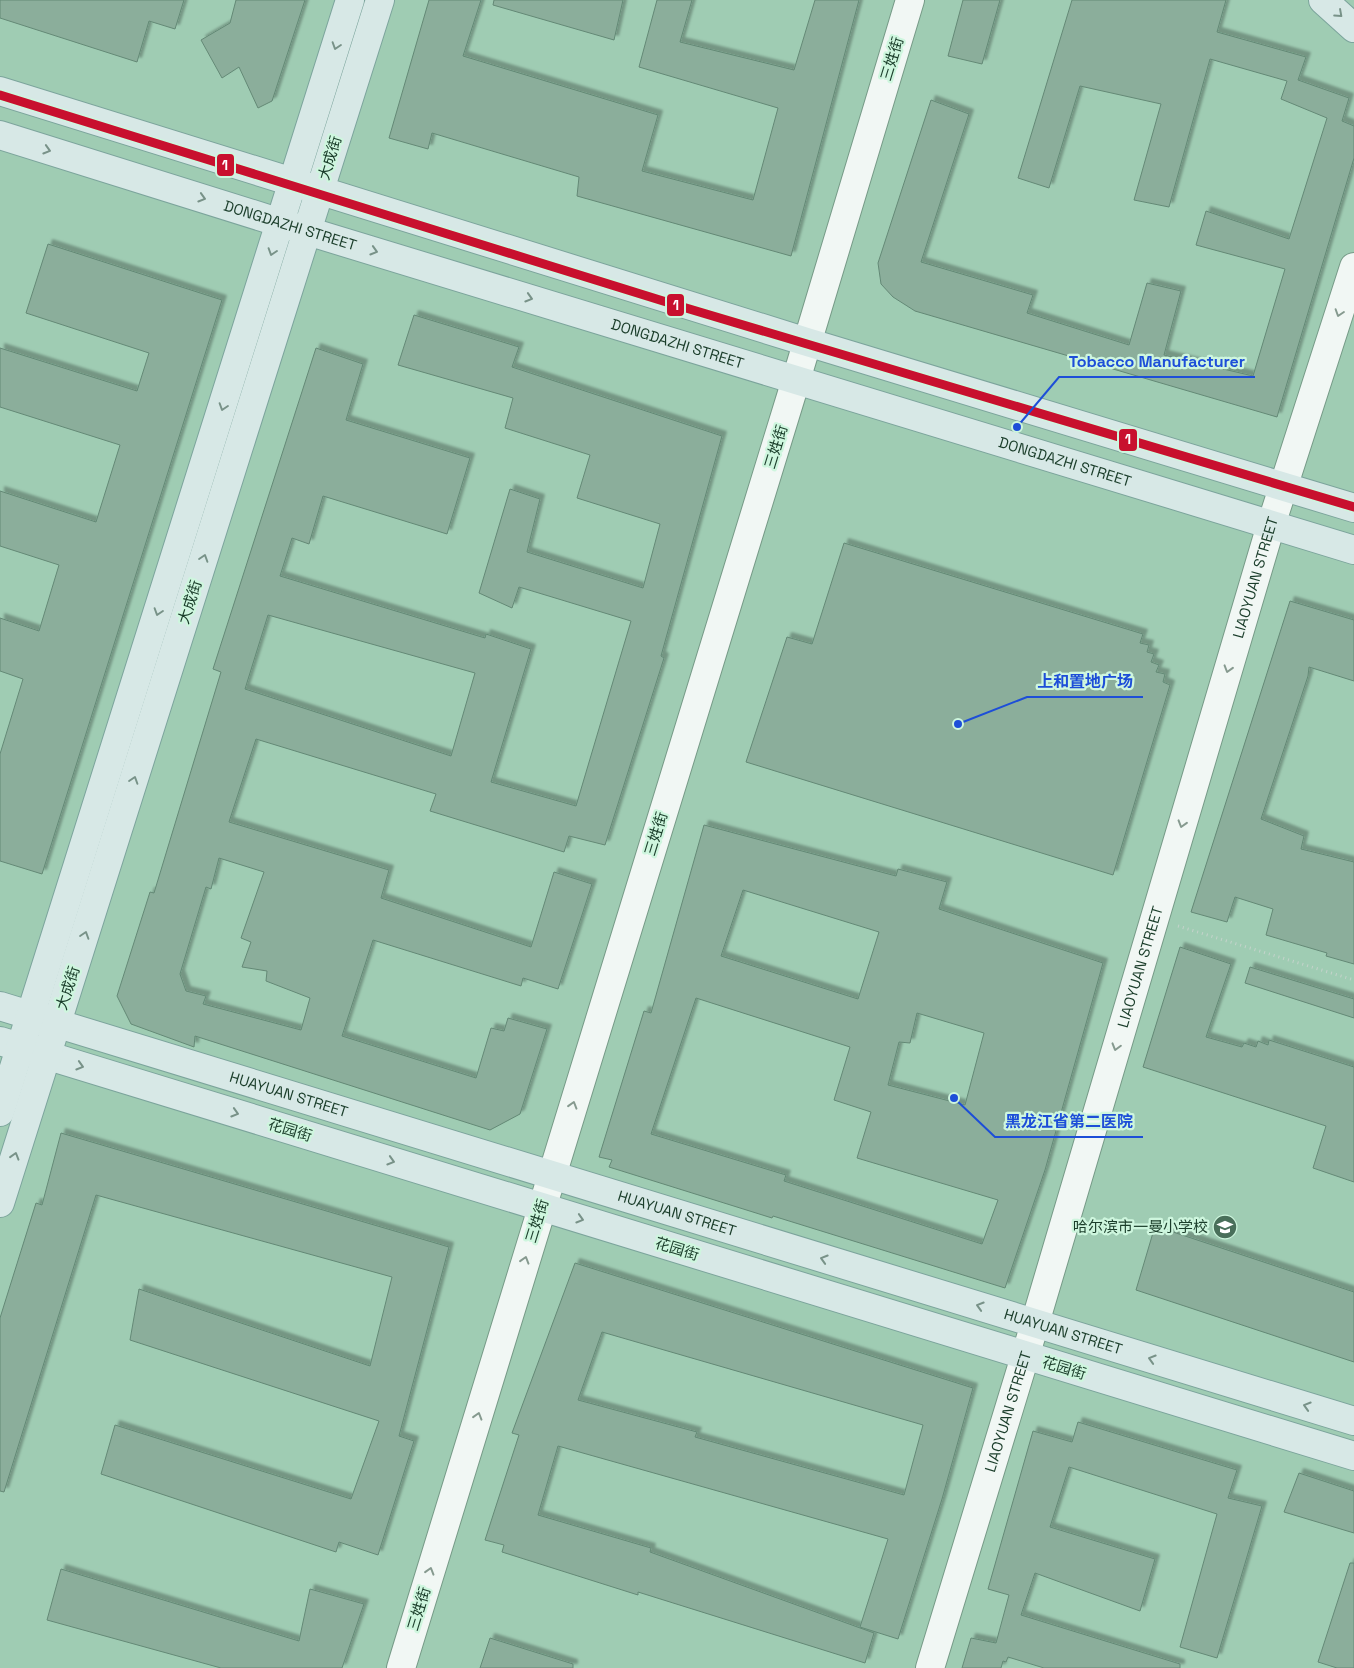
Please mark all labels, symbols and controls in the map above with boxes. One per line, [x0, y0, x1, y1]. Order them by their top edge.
one-way arrow [1333, 8, 1342, 17]
street label: 三姓街 [876, 35, 907, 83]
one-way arrow [331, 42, 341, 50]
street label: 大成街 [314, 134, 345, 182]
one-way arrow [42, 144, 50, 154]
line badge: 1 [216, 153, 235, 177]
text: 1 [222, 156, 228, 174]
one-way arrow [197, 193, 205, 203]
street label: DONGDAZHI STREET [222, 196, 359, 255]
one-way arrow [369, 245, 377, 255]
one-way arrow [268, 247, 278, 256]
one-way arrow [525, 293, 533, 303]
line badge: 1 [666, 293, 685, 317]
text: 1 [673, 296, 679, 314]
one-way arrow [1335, 308, 1345, 317]
street label: DONGDAZHI STREET [609, 314, 747, 373]
callout: Tobacco Manufacturer [1059, 346, 1255, 377]
text: Tobacco Manufacturer [1069, 351, 1245, 372]
one-way arrow [219, 402, 229, 410]
street label: 三姓街 [760, 423, 791, 471]
line badge: 1 [1118, 428, 1138, 452]
text: 1 [1125, 430, 1131, 448]
street label: DONGDAZHI STREET [996, 432, 1134, 491]
street label: LIAOYUAN STREET [1228, 514, 1282, 640]
one-way arrow [198, 555, 208, 563]
street label: 大成街 [174, 578, 206, 626]
one-way arrow [154, 607, 164, 615]
one-way arrow [1224, 664, 1234, 672]
callout: 上和置地广场 [1027, 666, 1143, 697]
text: 上和置地广场 [1037, 671, 1133, 692]
one-way arrow [128, 776, 138, 784]
street label: 三姓街 [640, 810, 671, 858]
one-way arrow [1177, 820, 1187, 828]
street label: LIAOYUAN STREET [1113, 904, 1167, 1030]
one-way arrow [79, 931, 89, 939]
street label: 大成街 [52, 964, 84, 1012]
one-way arrow [1111, 1043, 1121, 1051]
one-way arrow [75, 1060, 84, 1070]
street label: HUAYUAN STREET [227, 1067, 351, 1121]
one-way arrow [567, 1101, 577, 1110]
callout: 黑龙江省第二医院 [995, 1106, 1143, 1137]
one-way arrow [231, 1108, 239, 1118]
text: 黑龙江省第二医院 [1005, 1111, 1133, 1132]
street label: 花园街 [266, 1114, 314, 1145]
one-way arrow [9, 1153, 19, 1161]
one-way arrow [386, 1155, 394, 1165]
street label: HUAYUAN STREET [615, 1186, 739, 1240]
street label: 三姓街 [521, 1197, 552, 1245]
one-way arrow [575, 1213, 583, 1223]
school or university icon: 哈尔滨市一曼小学校 [1212, 1214, 1238, 1240]
place label: 哈尔滨市一曼小学校 [1073, 1217, 1208, 1236]
street label: 花园街 [653, 1233, 701, 1264]
one-way arrow [821, 1254, 829, 1264]
one-way arrow [520, 1257, 530, 1265]
one-way arrow [976, 1302, 985, 1312]
street label: HUAYUAN STREET [1002, 1304, 1125, 1359]
street label: LIAOYUAN STREET [980, 1348, 1035, 1474]
street label: 花园街 [1040, 1352, 1088, 1383]
one-way arrow [1148, 1354, 1157, 1364]
one-way arrow [1304, 1402, 1312, 1412]
one-way arrow [472, 1412, 482, 1420]
one-way arrow [425, 1568, 435, 1576]
street label: 三姓街 [403, 1585, 434, 1633]

